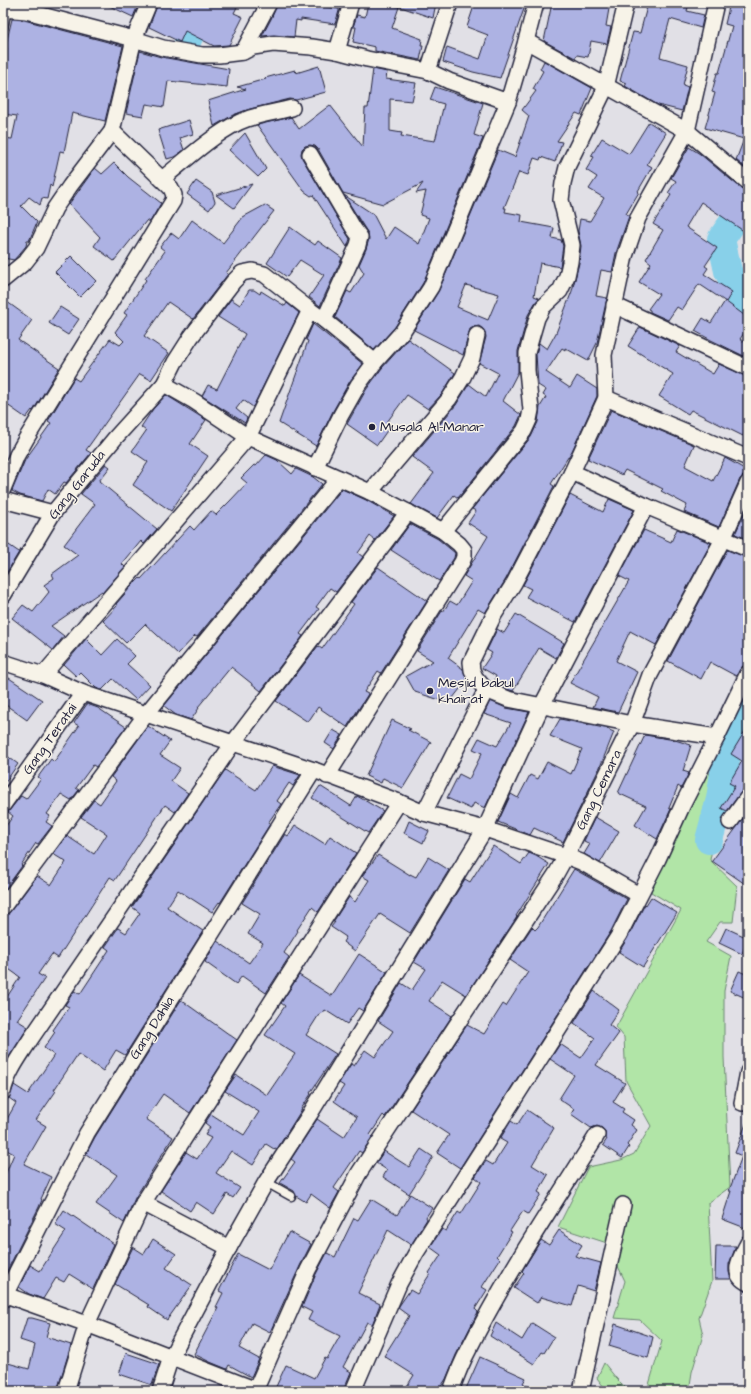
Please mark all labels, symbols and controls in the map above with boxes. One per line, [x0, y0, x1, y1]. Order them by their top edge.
place label: Musala Al-Manar [380, 417, 484, 437]
marker: Musala Al-Manar [367, 422, 377, 432]
street label: Gang Garuda [44, 446, 110, 524]
place label: Mesjid babul khairat [438, 673, 514, 709]
marker: Mesjid babul khairat [425, 686, 435, 696]
street label: Gang Teratai [18, 699, 82, 779]
street label: Gang Cemara [571, 747, 627, 833]
street label: Gang Dahlia [125, 993, 179, 1063]

